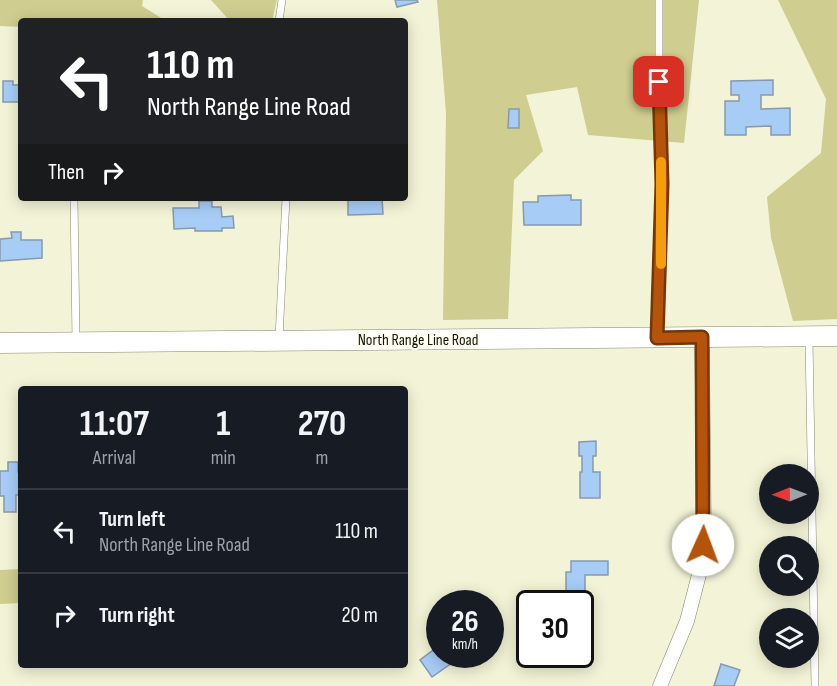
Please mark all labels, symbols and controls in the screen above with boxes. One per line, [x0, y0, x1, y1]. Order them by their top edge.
text: 110 m [147, 40, 234, 91]
icon: left [48, 42, 126, 120]
pin [633, 56, 684, 107]
icon: arrive [642, 65, 675, 98]
text: North Range Line Road [147, 91, 351, 123]
icon: right [96, 156, 129, 189]
text: Then [48, 159, 84, 186]
street label: North Range Line Road [358, 331, 478, 350]
text: 11:07 [80, 403, 149, 446]
text: 1 [216, 403, 230, 446]
text: 270 [298, 403, 346, 446]
text: Arrival [93, 446, 136, 470]
text: min [211, 446, 236, 470]
text: m [315, 446, 328, 470]
north arrow [759, 464, 819, 524]
map controls [759, 464, 819, 668]
text: Turn left [99, 506, 165, 533]
position arrow [671, 513, 735, 577]
icon: left [48, 515, 81, 548]
text: 110 m [335, 518, 378, 545]
text: North Range Line Road [99, 533, 250, 557]
button: search [759, 536, 819, 596]
speed limit sign: 30 [516, 590, 594, 668]
icon: right [48, 599, 81, 632]
text: Turn right [99, 602, 175, 629]
text: 20 m [342, 602, 378, 629]
text: 26 [451, 604, 479, 640]
button: layers [759, 608, 819, 668]
text: km/h [452, 635, 478, 654]

